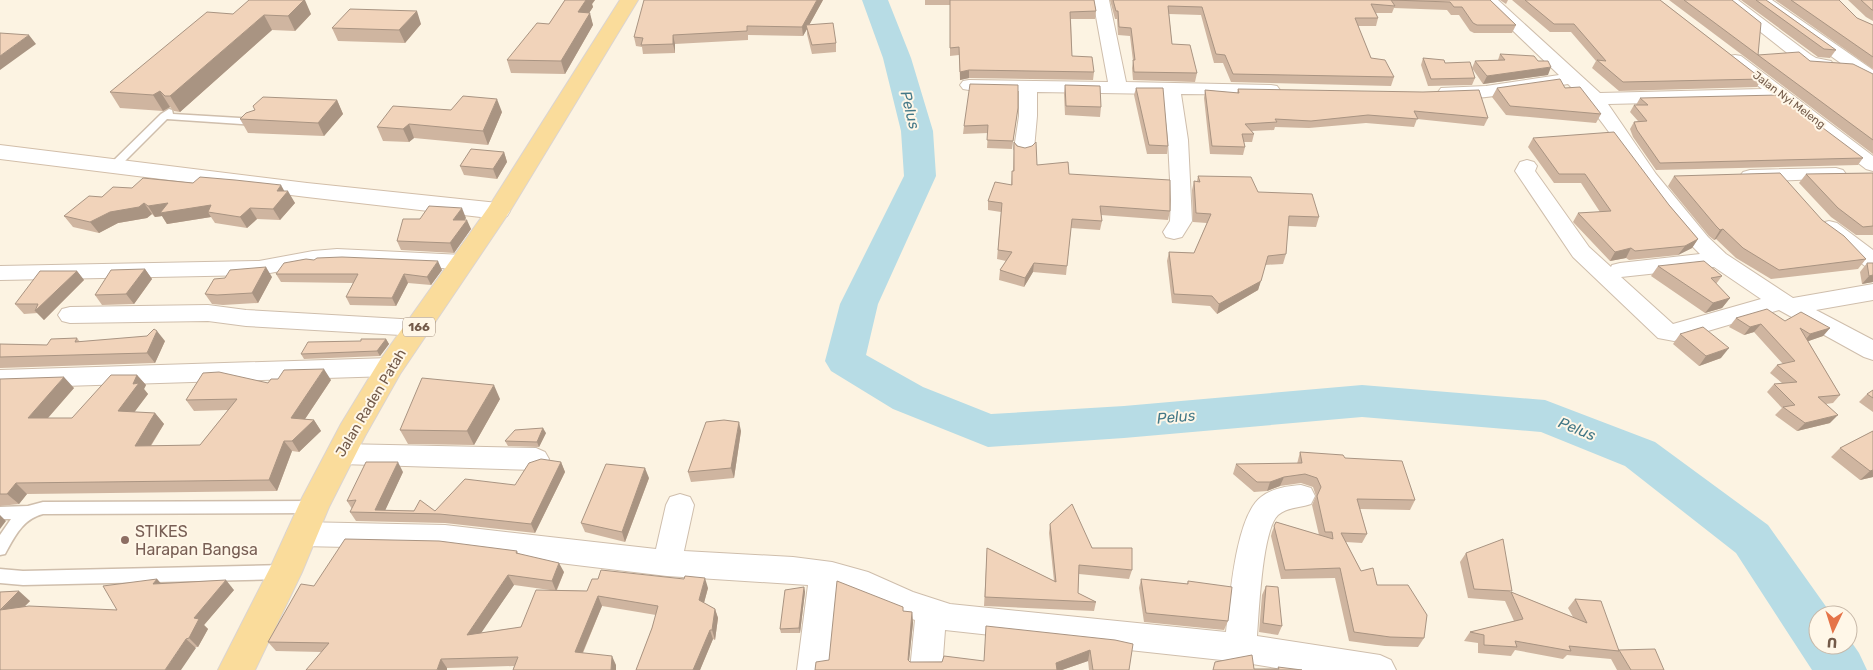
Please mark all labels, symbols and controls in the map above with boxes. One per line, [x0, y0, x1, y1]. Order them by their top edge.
street label: Jalan Nyi Meleng [1750, 69, 1828, 131]
water label: Pelus [897, 89, 923, 131]
road number: 166 [403, 318, 435, 337]
street label: Jalan Raden Patah [332, 346, 410, 460]
water label: Pelus [1156, 406, 1196, 428]
water label: Pelus [1556, 413, 1598, 445]
place label: STIKES Harapan Bangsa [135, 522, 258, 559]
marker: STIKES Harapan Bangsa [119, 534, 131, 546]
north arrow [1808, 605, 1858, 655]
text: U [1826, 634, 1838, 651]

